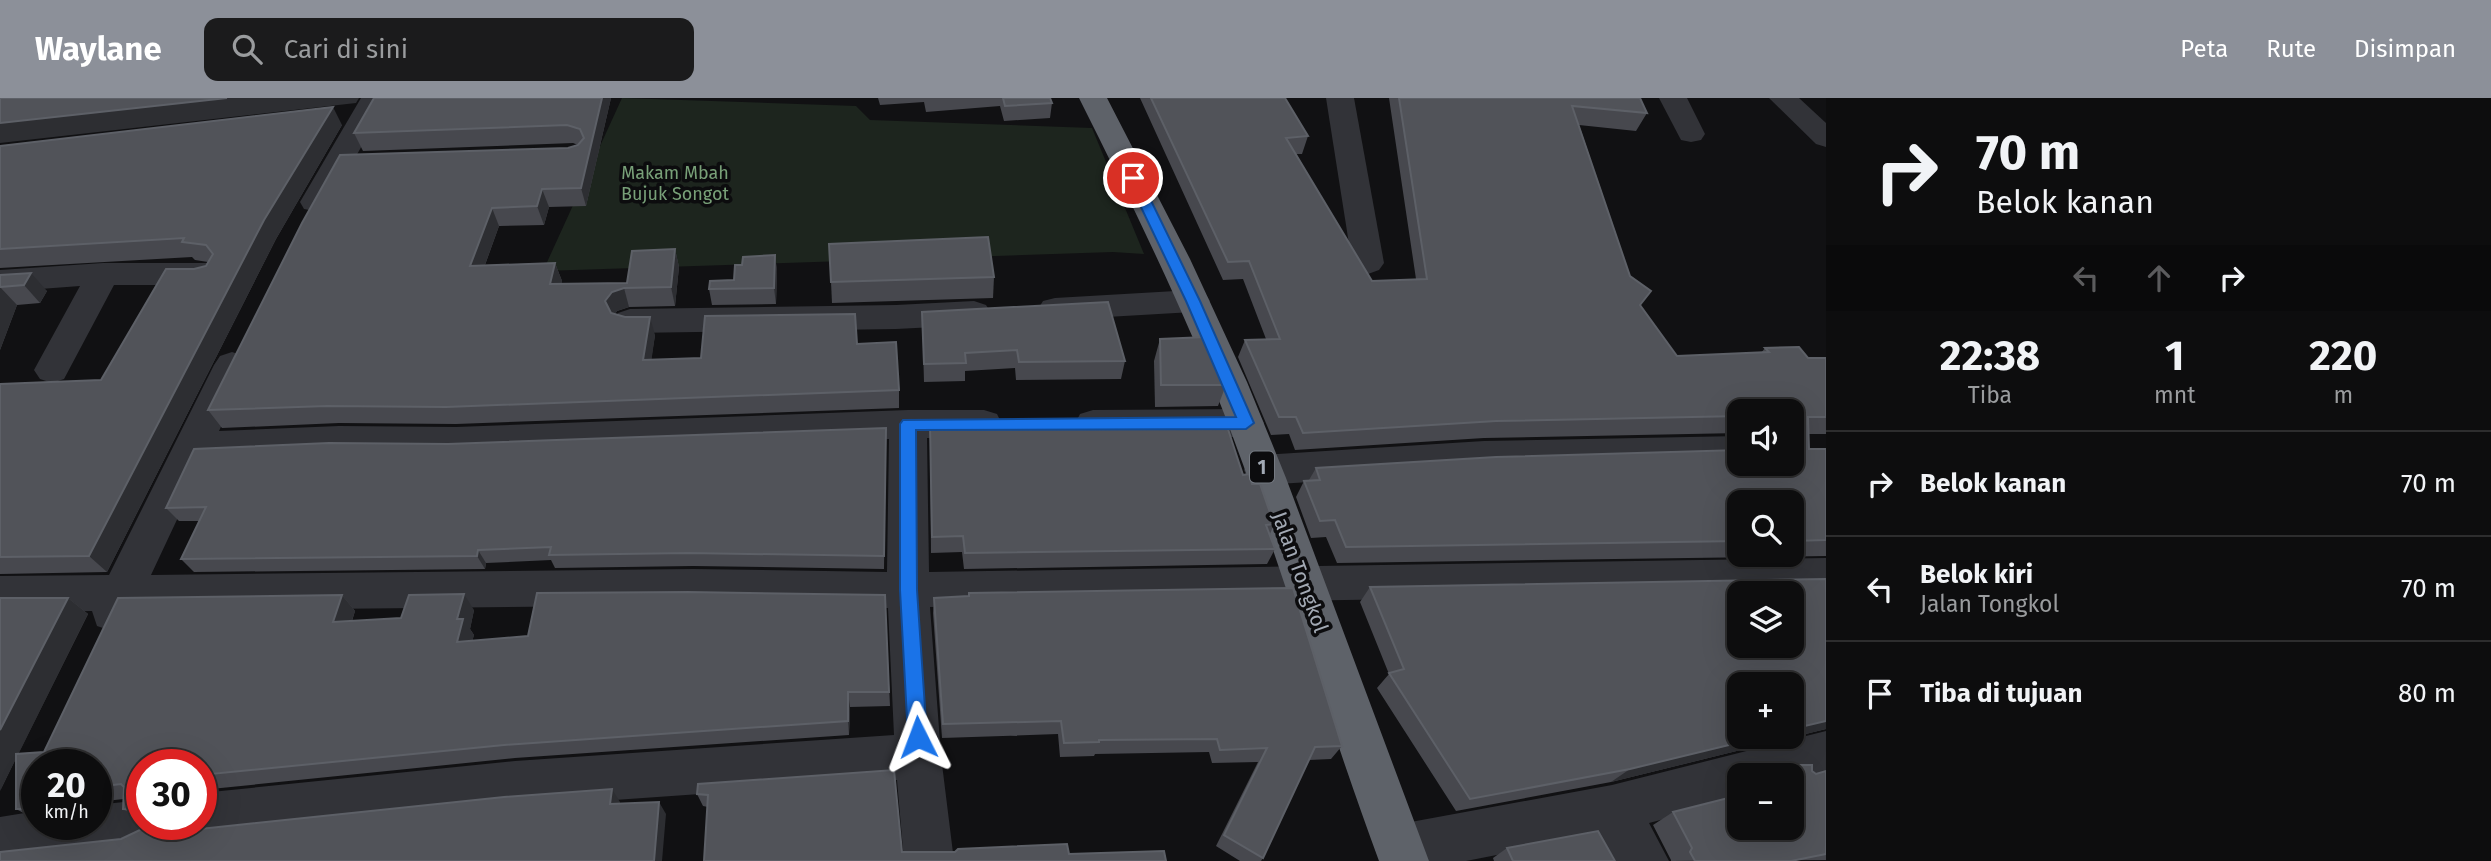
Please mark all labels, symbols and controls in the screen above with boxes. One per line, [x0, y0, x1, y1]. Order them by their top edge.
search box [204, 18, 694, 81]
text: Waylane [35, 29, 162, 69]
icon: search [228, 30, 266, 68]
text: Cari di sini [284, 34, 408, 65]
text: Peta [2180, 35, 2228, 63]
text: Rute [2266, 35, 2316, 63]
text: Disimpan [2354, 35, 2456, 63]
text: 70 m [1976, 123, 2080, 182]
icon: right [1861, 126, 1952, 217]
pin [1103, 148, 1163, 208]
icon: arrive [1114, 159, 1152, 197]
park label: Makam Mbah Bujuk Songot [621, 162, 729, 205]
text: Belok kanan [1976, 183, 2154, 221]
icon: left [2067, 259, 2105, 297]
icon: ahead [2140, 259, 2178, 297]
icon: right [2213, 259, 2251, 297]
text: 22:38 [1940, 331, 2040, 381]
text: 1 [2165, 331, 2184, 381]
text: 220 [2309, 331, 2377, 381]
text: Tiba [1968, 381, 2012, 409]
text: mnt [2154, 381, 2195, 409]
text: m [2333, 381, 2353, 409]
map controls [1727, 399, 1804, 840]
button: sound [1727, 399, 1804, 476]
road number: 1 [1250, 452, 1274, 482]
icon: right [1861, 465, 1899, 503]
text: Belok kanan [1920, 468, 2066, 499]
text: 70 m [2401, 468, 2456, 499]
button: search [1727, 490, 1804, 567]
street label: Jalan Tongkol [1266, 508, 1334, 636]
text: Belok kiri [1920, 559, 2033, 590]
icon: left [1861, 570, 1899, 608]
text: 70 m [2401, 573, 2456, 604]
button: layers [1727, 581, 1804, 658]
text: Jalan Tongkol [1920, 590, 2059, 618]
button: + [1727, 672, 1804, 749]
icon: arrive [1861, 675, 1899, 713]
text: Tiba di tujuan [1920, 678, 2082, 709]
text: 80 m [2398, 678, 2456, 709]
position arrow [881, 700, 955, 774]
speed limit sign: 30 [126, 749, 217, 840]
button: − [1727, 763, 1804, 840]
text: 20 [47, 764, 86, 806]
text: km/h [44, 801, 89, 823]

